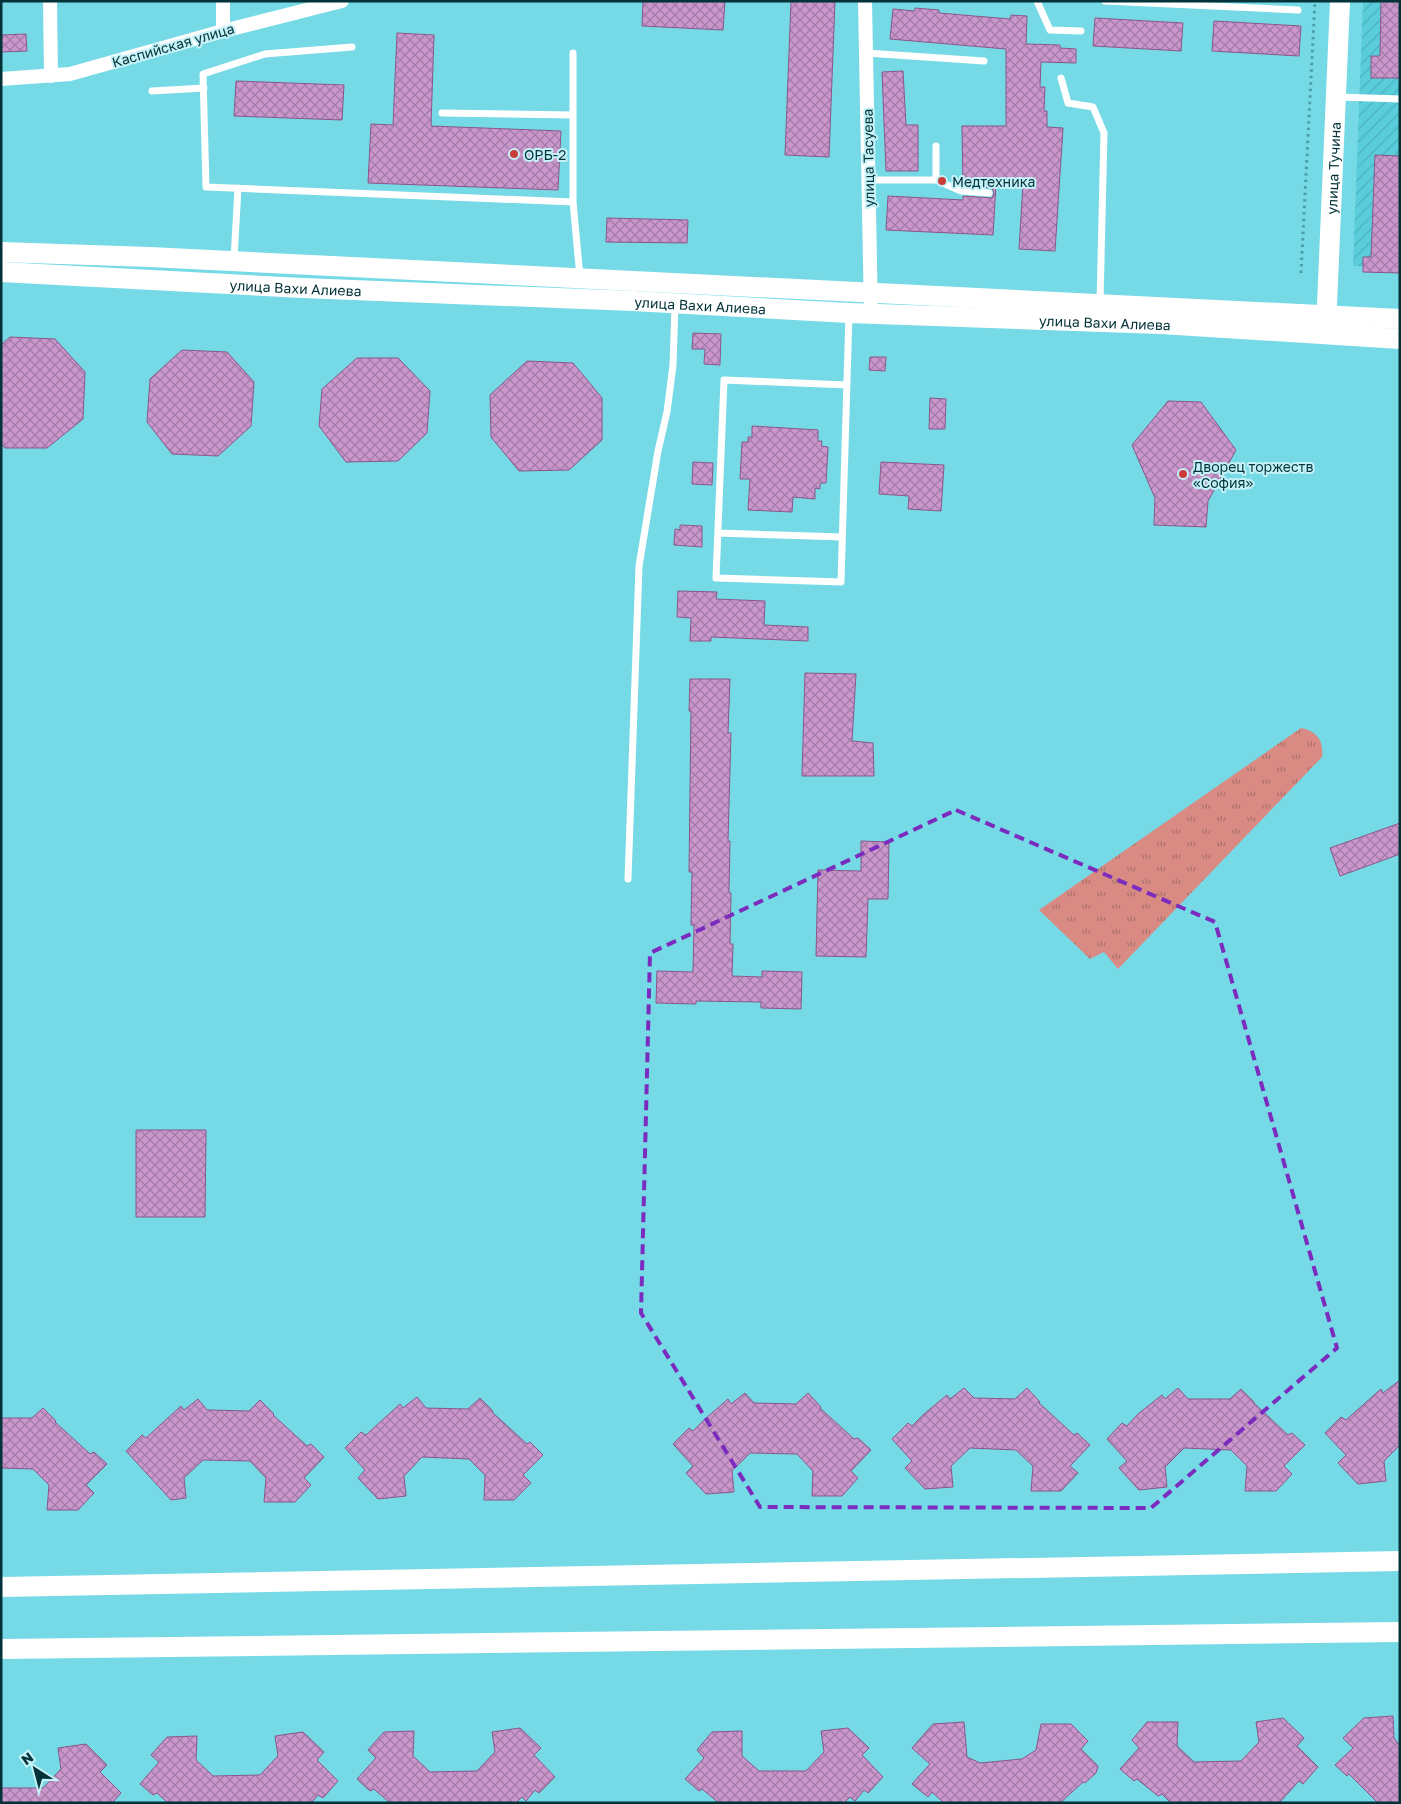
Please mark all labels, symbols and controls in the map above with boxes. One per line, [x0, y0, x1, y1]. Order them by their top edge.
street label: Каспийская улица [110, 19, 236, 71]
street label: улица Тасуева [859, 109, 877, 207]
street label: улица Тучина [1322, 121, 1343, 215]
place label: ОРБ-2 [524, 146, 566, 163]
marker: ОРБ-2 [508, 148, 520, 160]
place label: Медтехника [952, 173, 1036, 190]
marker: Медтехника [936, 175, 948, 187]
street label: улица Вахи Алиева [229, 276, 362, 299]
street label: улица Вахи Алиева [634, 293, 767, 317]
street label: улица Вахи Алиева [1039, 311, 1171, 333]
place label: Дворец торжеств «София» [1193, 458, 1313, 491]
marker: Дворец торжеств «София» [1177, 468, 1189, 480]
north arrow [10, 1744, 60, 1794]
text: N [18, 1748, 36, 1768]

